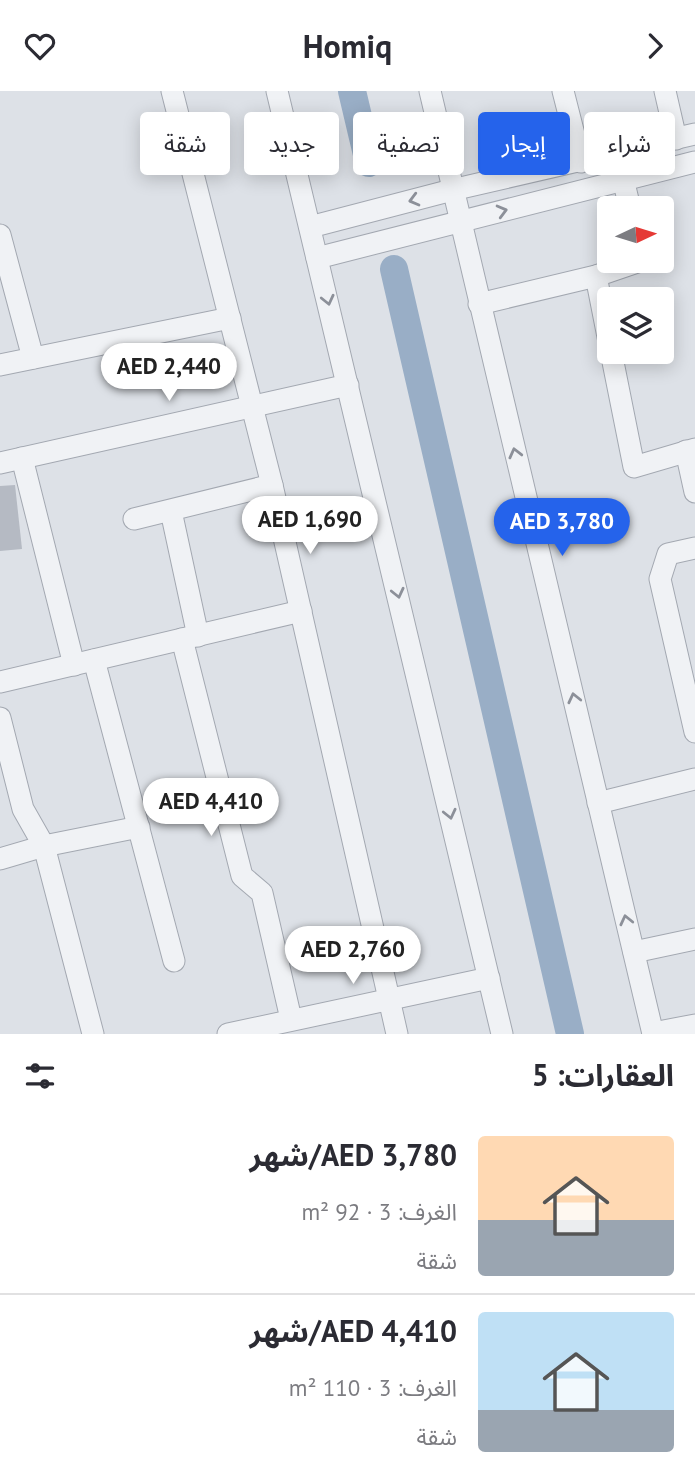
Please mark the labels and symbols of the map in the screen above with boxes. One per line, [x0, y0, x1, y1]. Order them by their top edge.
one-way arrow [408, 192, 420, 206]
north arrow [597, 196, 674, 273]
one-way arrow [496, 205, 508, 219]
one-way arrow [319, 294, 334, 306]
pin: AED 2,440 [89, 343, 249, 403]
one-way arrow [509, 448, 523, 460]
pin: AED 1,690 [230, 497, 390, 556]
pin: AED 3,780 [482, 498, 642, 558]
one-way arrow [389, 587, 404, 599]
one-way arrow [568, 693, 582, 705]
pin: AED 4,410 [131, 779, 291, 838]
one-way arrow [442, 808, 457, 820]
one-way arrow [620, 914, 634, 926]
pin: AED 2,760 [273, 927, 433, 986]

